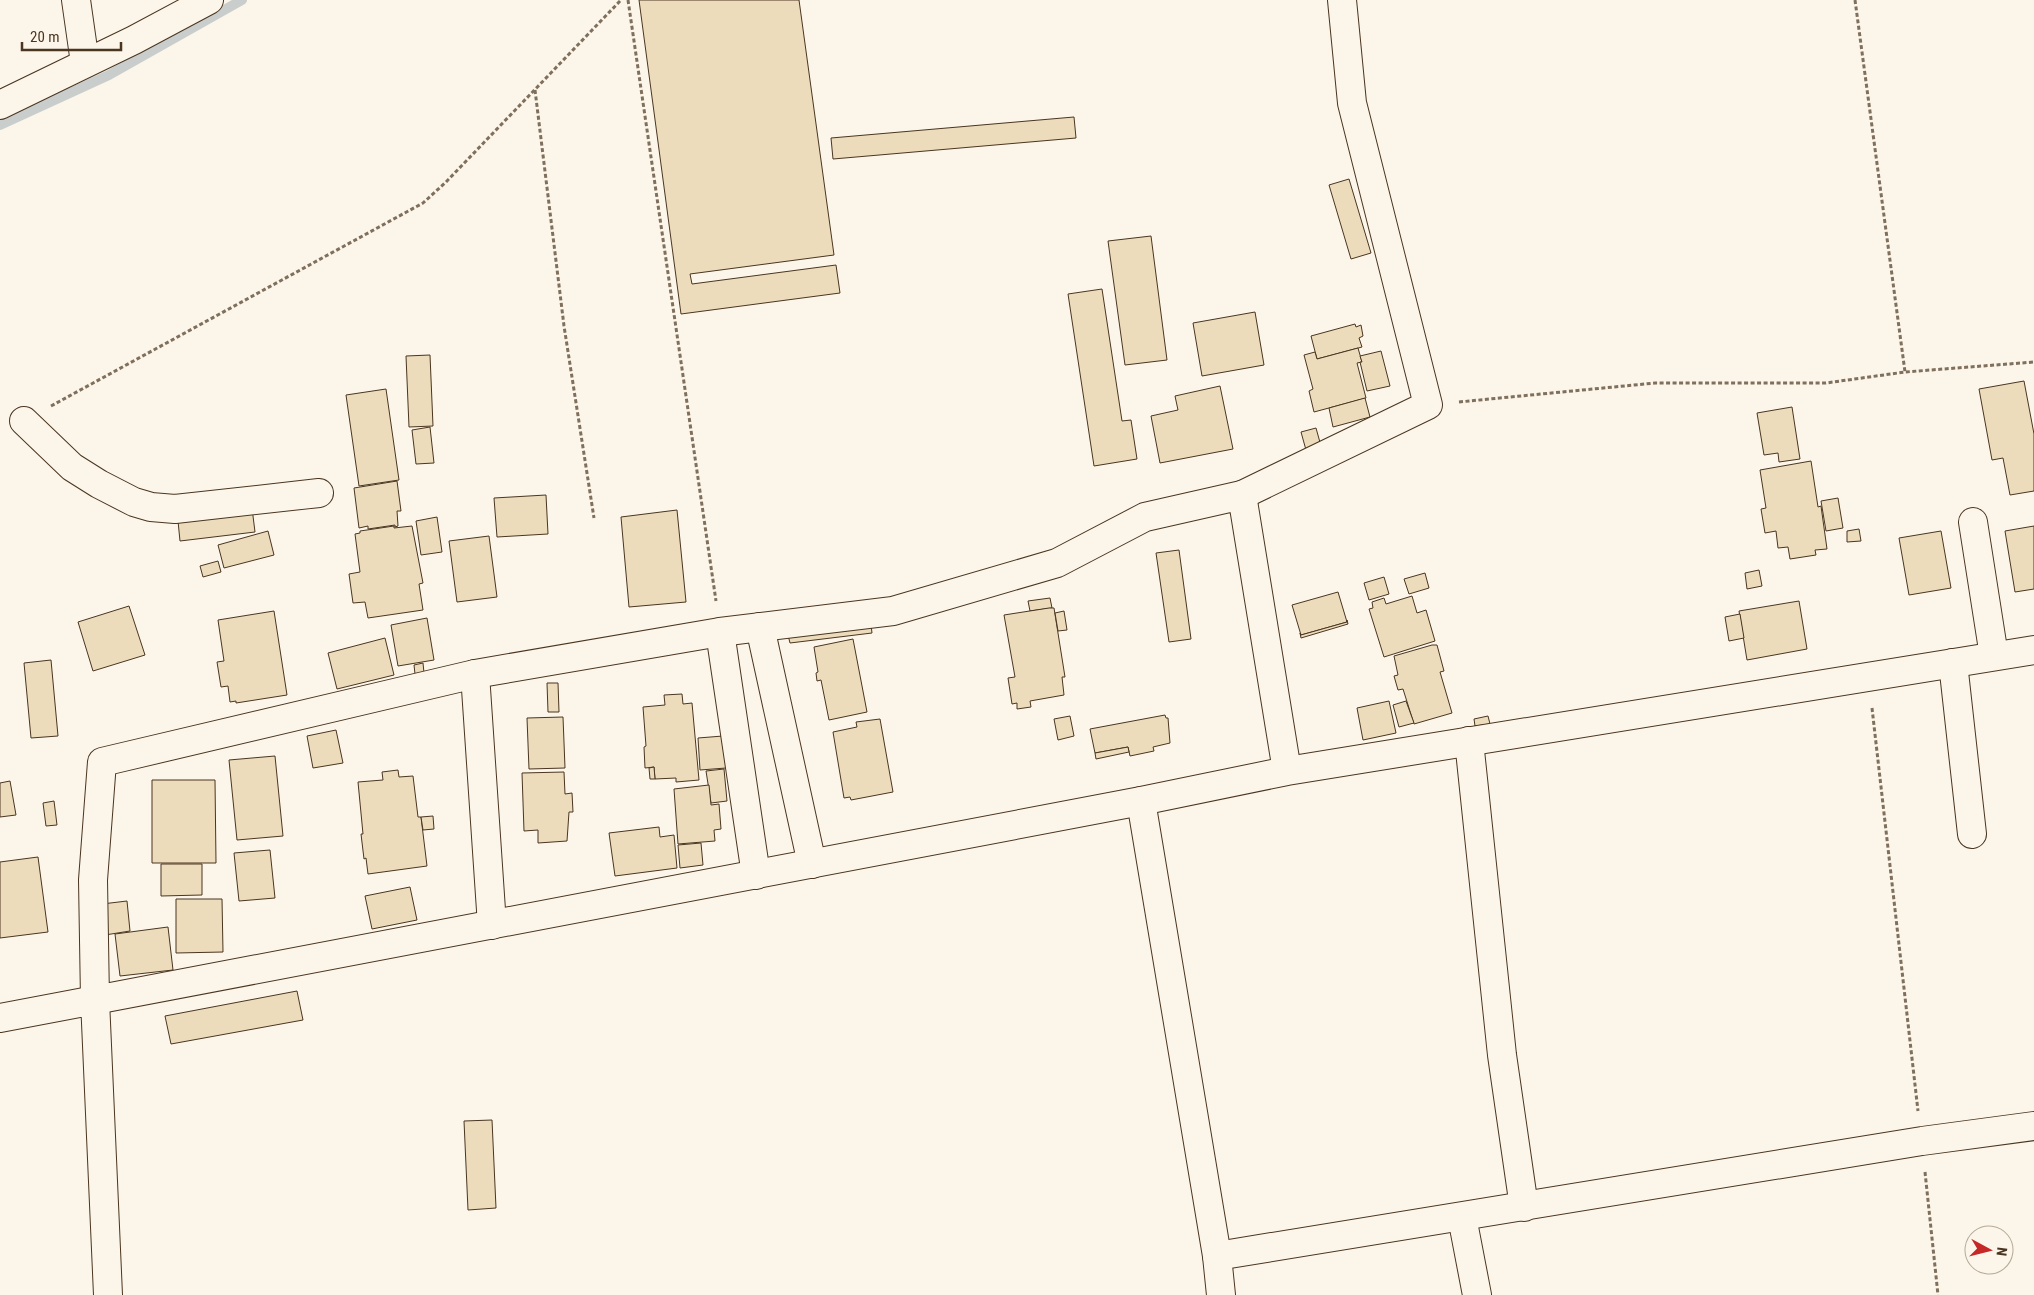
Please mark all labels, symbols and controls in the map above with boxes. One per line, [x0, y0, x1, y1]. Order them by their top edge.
scale bar [22, 20, 121, 52]
text: 20 m [30, 28, 60, 46]
north arrow [1964, 1225, 2014, 1275]
text: N [1993, 1246, 2010, 1257]

